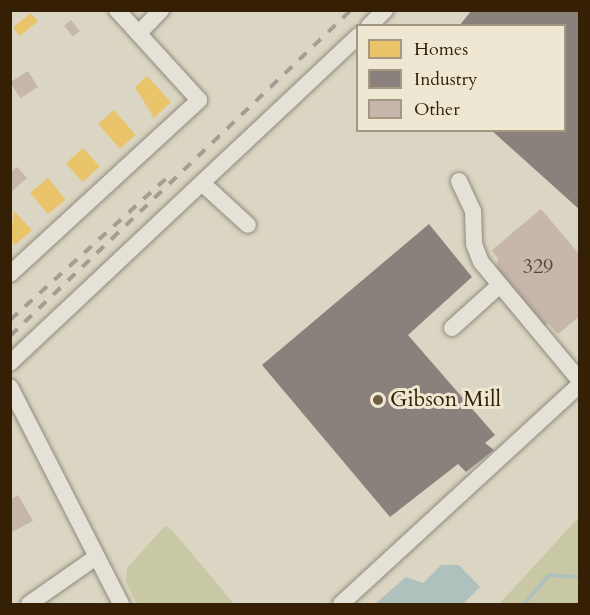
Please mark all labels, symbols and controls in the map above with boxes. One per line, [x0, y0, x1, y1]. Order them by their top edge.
legend [356, 24, 566, 132]
text: Homes [414, 37, 468, 62]
text: Industry [414, 67, 478, 92]
text: Other [414, 97, 460, 122]
house number: 329 [523, 254, 553, 278]
place label: Gibson Mill [390, 387, 501, 413]
marker: Gibson Mill [371, 393, 385, 407]

